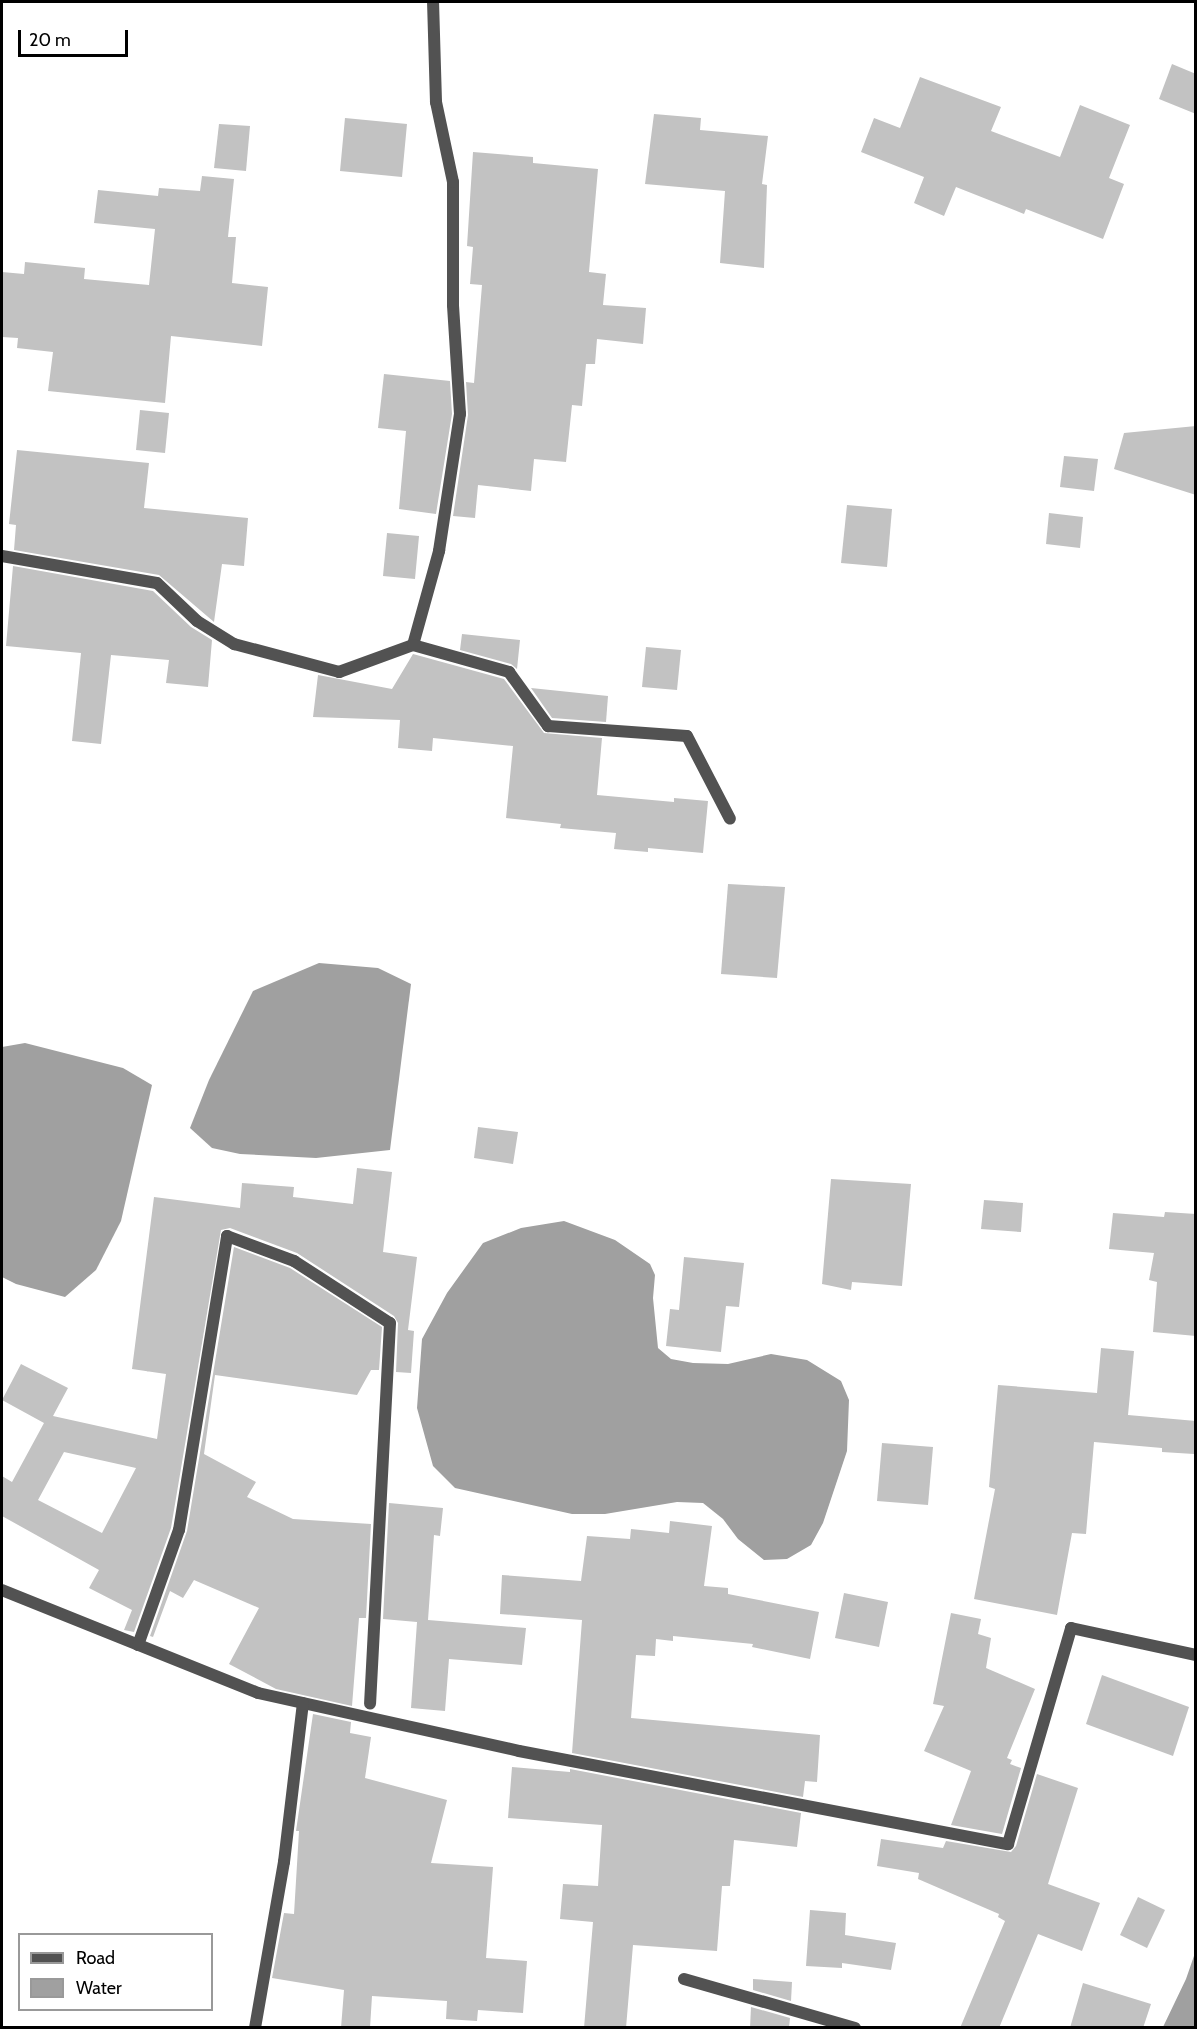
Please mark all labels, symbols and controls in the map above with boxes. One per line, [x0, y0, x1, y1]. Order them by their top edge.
scale bar [21, 18, 130, 56]
text: 20 m [29, 29, 71, 51]
legend [18, 1933, 213, 2011]
text: Road [76, 1947, 115, 1969]
text: Water [76, 1977, 122, 1999]

